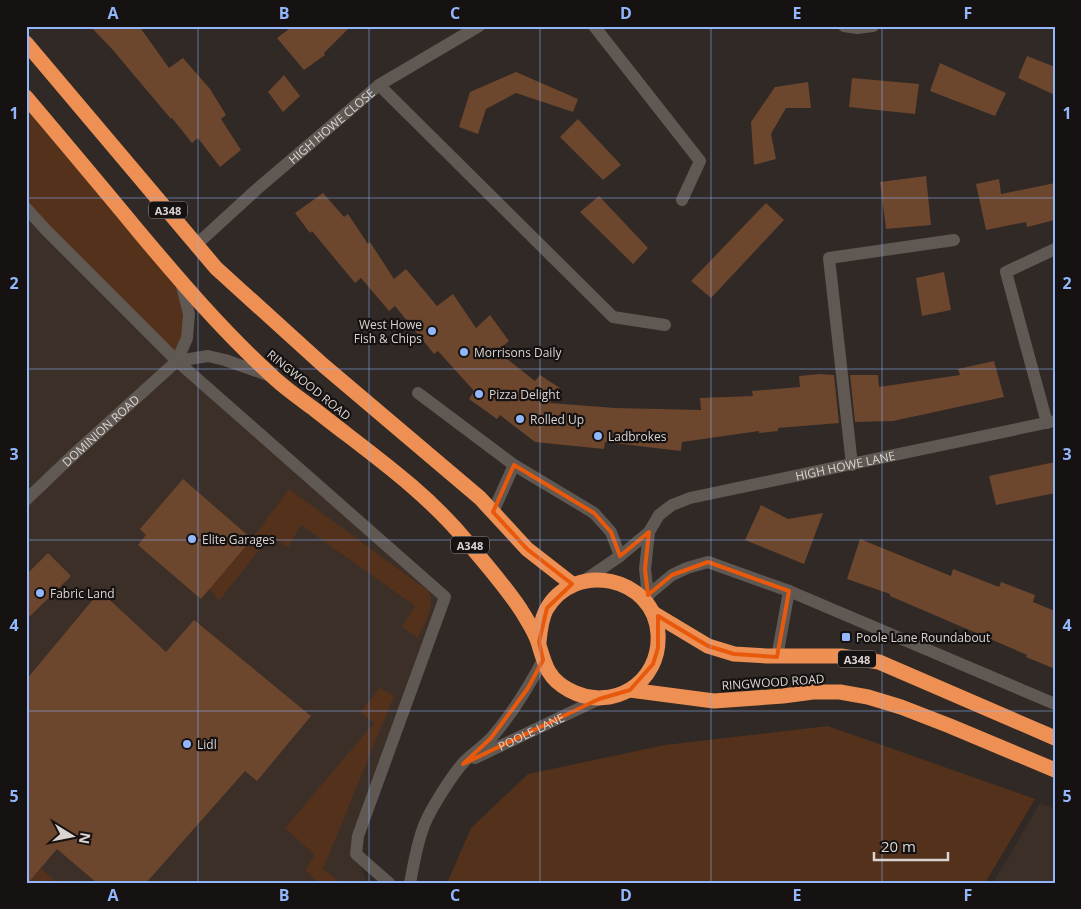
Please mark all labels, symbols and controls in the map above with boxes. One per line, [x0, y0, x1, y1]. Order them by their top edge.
text: A [107, 2, 119, 24]
text: B [279, 2, 289, 24]
text: C [450, 2, 460, 24]
text: D [620, 2, 632, 24]
text: E [793, 2, 802, 24]
text: F [964, 2, 972, 24]
street label: HIGH HOWE CLOSE [285, 84, 378, 167]
text: 1 [9, 102, 19, 124]
text: 1 [1062, 102, 1072, 124]
road number: A348 [149, 202, 187, 218]
text: 2 [9, 272, 19, 294]
text: 2 [1062, 272, 1072, 294]
place label: West Howe Fish & Chips [354, 316, 422, 347]
marker: West Howe Fish & Chips [426, 325, 438, 337]
place label: Morrisons Daily [474, 344, 562, 361]
street label: RINGWOOD ROAD [264, 346, 354, 424]
marker: Morrisons Daily [458, 346, 470, 358]
place label: Pizza Delight [489, 386, 560, 403]
marker: Pizza Delight [473, 388, 485, 400]
street label: DOMINION ROAD [58, 391, 143, 470]
place label: Rolled Up [530, 411, 584, 428]
marker: Rolled Up [514, 413, 526, 425]
place label: Ladbrokes [608, 428, 667, 445]
marker: Ladbrokes [592, 430, 604, 442]
text: 3 [9, 443, 19, 465]
text: 3 [1062, 443, 1072, 465]
street label: HIGH HOWE LANE [794, 446, 897, 484]
place label: Elite Garages [202, 531, 275, 548]
marker: Elite Garages [186, 533, 198, 545]
road number: A348 [451, 536, 489, 554]
place label: Fabric Land [50, 585, 115, 602]
marker: Fabric Land [34, 587, 46, 599]
text: 4 [9, 614, 19, 636]
text: 4 [1062, 614, 1072, 636]
place label: Poole Lane Roundabout [856, 629, 990, 646]
marker: Poole Lane Roundabout [840, 631, 852, 643]
road number: A348 [838, 651, 876, 668]
street label: RINGWOOD ROAD [721, 670, 825, 694]
street label: POOLE LANE [495, 708, 567, 754]
place label: Lidl [197, 736, 217, 753]
marker: Lidl [181, 738, 193, 750]
text: 5 [9, 785, 19, 807]
text: 5 [1062, 785, 1072, 807]
north arrow [48, 812, 98, 862]
scale bar [874, 829, 947, 861]
text: N [75, 831, 96, 846]
text: 20 m [881, 836, 916, 856]
text: A [107, 884, 119, 906]
text: B [279, 884, 289, 906]
text: C [450, 884, 460, 906]
text: D [620, 884, 632, 906]
text: E [793, 884, 802, 906]
text: F [964, 884, 972, 906]

